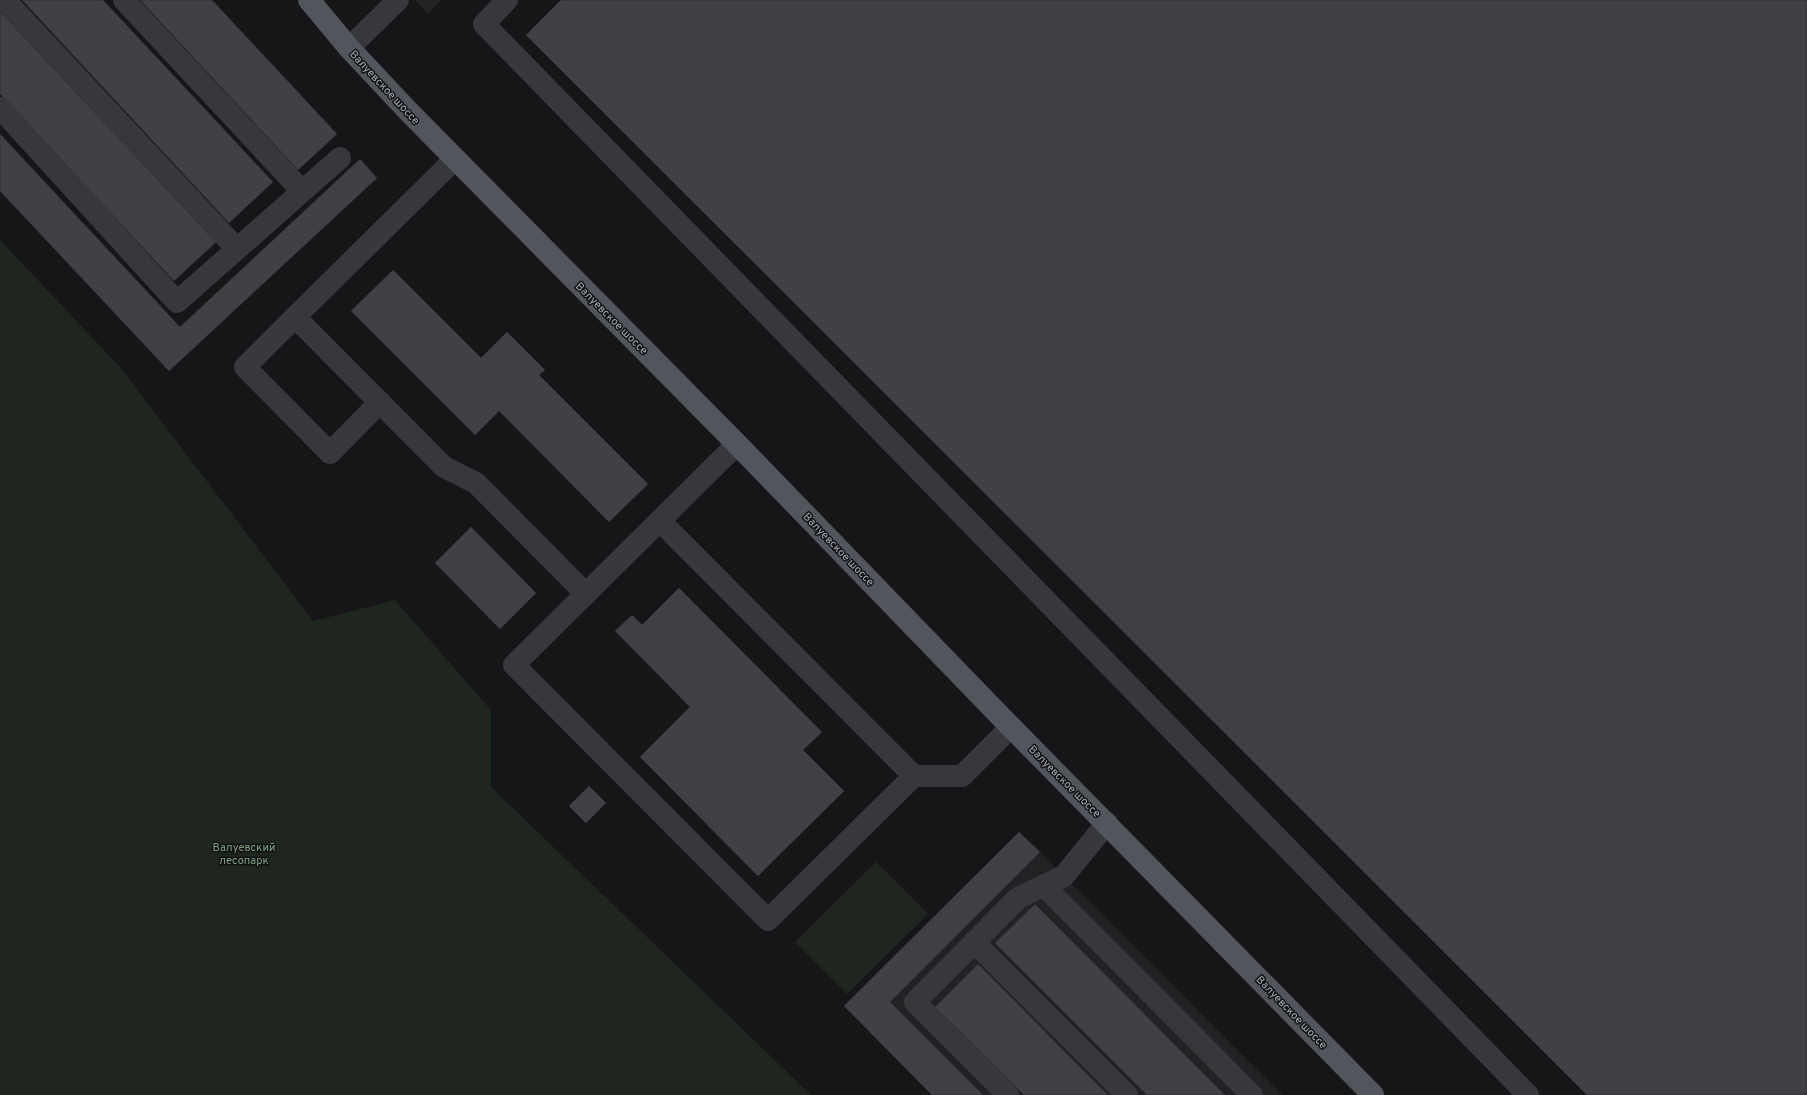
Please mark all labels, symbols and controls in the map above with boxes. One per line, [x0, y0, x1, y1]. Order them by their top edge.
street label: Валуевское шоссе [346, 48, 422, 128]
street label: Валуевское шоссе [572, 280, 650, 358]
street label: Валуевское шоссе [800, 510, 877, 589]
street label: Валуевское шоссе [1025, 743, 1103, 821]
park label: Валуевский лесопарк [213, 841, 275, 868]
street label: Валуевское шоссе [1253, 973, 1330, 1052]

